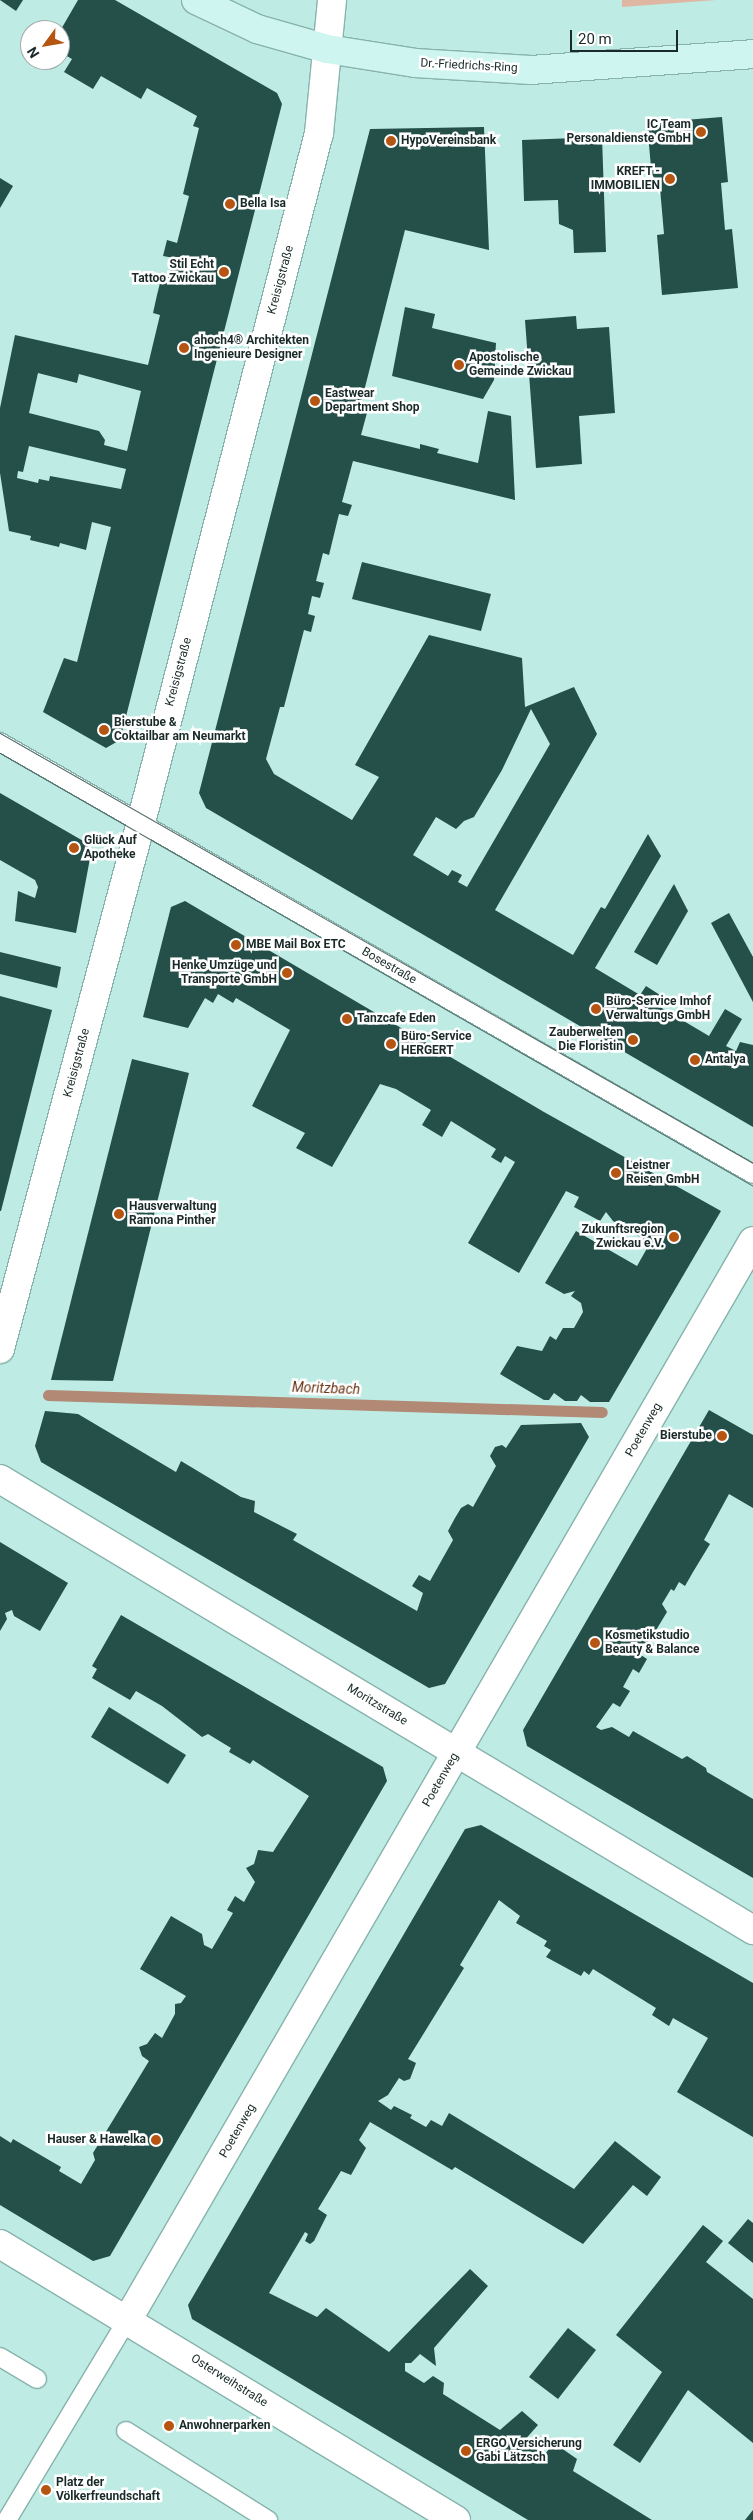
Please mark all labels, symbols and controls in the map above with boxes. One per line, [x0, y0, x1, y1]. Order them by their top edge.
north arrow [20, 20, 70, 70]
scale bar [573, 20, 680, 52]
text: 20 m [578, 30, 612, 48]
text: N [24, 44, 43, 61]
street label: Dr.-Friedrichs-Ring [420, 56, 518, 76]
place label: IC Team Personaldienste GmbH [567, 118, 691, 146]
marker: IC Team Personaldienste GmbH [695, 126, 707, 138]
place label: HypoVereinsbank [401, 134, 496, 148]
marker: HypoVereinsbank [385, 135, 397, 147]
place label: KREFT - IMMOBILIEN [591, 165, 660, 193]
marker: KREFT - IMMOBILIEN [664, 173, 676, 185]
place label: Bella Isa [240, 197, 286, 211]
marker: Bella Isa [224, 198, 236, 210]
street label: Kreisigstraße [265, 244, 297, 316]
place label: Stil Echt Tattoo Zwickau [132, 258, 214, 286]
marker: Stil Echt Tattoo Zwickau [218, 266, 230, 278]
place label: ahoch4® Architekten Ingenieure Designer [194, 334, 309, 362]
marker: ahoch4® Architekten Ingenieure Designer [178, 342, 190, 354]
place label: Apostolische Gemeinde Zwickau [469, 351, 572, 379]
marker: Apostolische Gemeinde Zwickau [453, 359, 465, 371]
place label: Eastwear Department Shop [325, 387, 419, 415]
marker: Eastwear Department Shop [309, 395, 321, 407]
street label: Kreisigstraße [163, 636, 195, 708]
place label: Bierstube & Coktailbar am Neumarkt [114, 716, 246, 744]
marker: Bierstube & Coktailbar am Neumarkt [98, 724, 110, 736]
place label: Glück Auf Apotheke [84, 834, 137, 862]
marker: Glück Auf Apotheke [68, 842, 80, 854]
place label: MBE Mail Box ETC [246, 938, 346, 952]
marker: MBE Mail Box ETC [230, 939, 242, 951]
street label: Bosestraße [359, 945, 419, 987]
place label: Henke Umzüge und Transporte GmbH [172, 959, 277, 987]
marker: Henke Umzüge und Transporte GmbH [281, 967, 293, 979]
place label: Büro-Service Imhof Verwaltungs GmbH [606, 995, 711, 1023]
marker: Büro-Service Imhof Verwaltungs GmbH [590, 1003, 602, 1015]
place label: Tanzcafe Eden [357, 1012, 436, 1026]
marker: Tanzcafe Eden [341, 1013, 353, 1025]
place label: Zauberwelten Die Floristin [549, 1026, 623, 1054]
street label: Kreisigstraße [61, 1027, 93, 1099]
place label: Büro-Service HERGERT [401, 1030, 471, 1058]
marker: Zauberwelten Die Floristin [627, 1034, 639, 1046]
marker: Büro-Service HERGERT [385, 1038, 397, 1050]
place label: Antalya [705, 1053, 746, 1067]
marker: Antalya [689, 1054, 701, 1066]
place label: Leistner Reisen GmbH [626, 1159, 699, 1187]
marker: Leistner Reisen GmbH [610, 1167, 622, 1179]
place label: Hausverwaltung Ramona Pinther [129, 1200, 217, 1228]
marker: Hausverwaltung Ramona Pinther [113, 1208, 125, 1220]
place label: Zukunftsregion Zwickau e.V. [581, 1223, 664, 1251]
marker: Zukunftsregion Zwickau e.V. [668, 1231, 680, 1243]
water label: Moritzbach [292, 1378, 360, 1398]
street label: Poetenweg [623, 1401, 665, 1459]
place label: Bierstube [660, 1429, 712, 1443]
marker: Bierstube [716, 1430, 728, 1442]
place label: Kosmetikstudio Beauty & Balance [605, 1629, 699, 1657]
marker: Kosmetikstudio Beauty & Balance [589, 1637, 601, 1649]
street label: Moritzstraße [344, 1681, 410, 1729]
street label: Poetenweg [420, 1751, 462, 1809]
street label: Poetenweg [217, 2102, 259, 2160]
place label: Hauser & Hawelka [47, 2133, 146, 2147]
marker: Hauser & Hawelka [150, 2134, 162, 2146]
street label: Osterweihstraße [188, 2352, 270, 2410]
place label: Anwohnerparken [179, 2419, 271, 2433]
marker: Anwohnerparken [163, 2420, 175, 2432]
place label: ERGO Versicherung Gabi Lätzsch [476, 2437, 582, 2465]
marker: ERGO Versicherung Gabi Lätzsch [460, 2445, 472, 2457]
place label: Platz der Völkerfreundschaft [56, 2476, 160, 2504]
marker: Platz der Völkerfreundschaft [40, 2484, 52, 2496]

